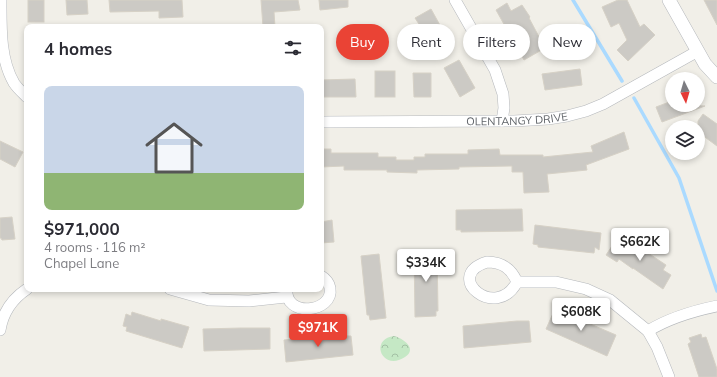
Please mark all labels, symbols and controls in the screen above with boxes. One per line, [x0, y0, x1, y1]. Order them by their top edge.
chip: Buy [336, 24, 389, 60]
chip: Rent [397, 24, 455, 60]
chip: Filters [463, 24, 530, 60]
chip: New [538, 24, 596, 60]
icon: filters [282, 37, 304, 59]
text: 4 homes [44, 38, 112, 59]
north arrow [665, 72, 705, 112]
map controls [665, 72, 705, 160]
street label: OLENTANGY DRIVE [466, 109, 569, 128]
icon: home [138, 112, 210, 184]
button: layers [665, 120, 705, 160]
text: $971,000 [44, 218, 120, 239]
pin: $662K [612, 228, 668, 262]
text: $662K [620, 233, 660, 249]
text: 4 rooms · 116 m² [44, 239, 145, 255]
pin: $334K [398, 249, 454, 283]
text: $334K [406, 254, 446, 270]
text: Chapel Lane [44, 255, 119, 271]
pin: $608K [553, 298, 609, 332]
text: $608K [561, 303, 601, 319]
pin: $971K [290, 314, 346, 348]
text: $971K [298, 319, 338, 335]

